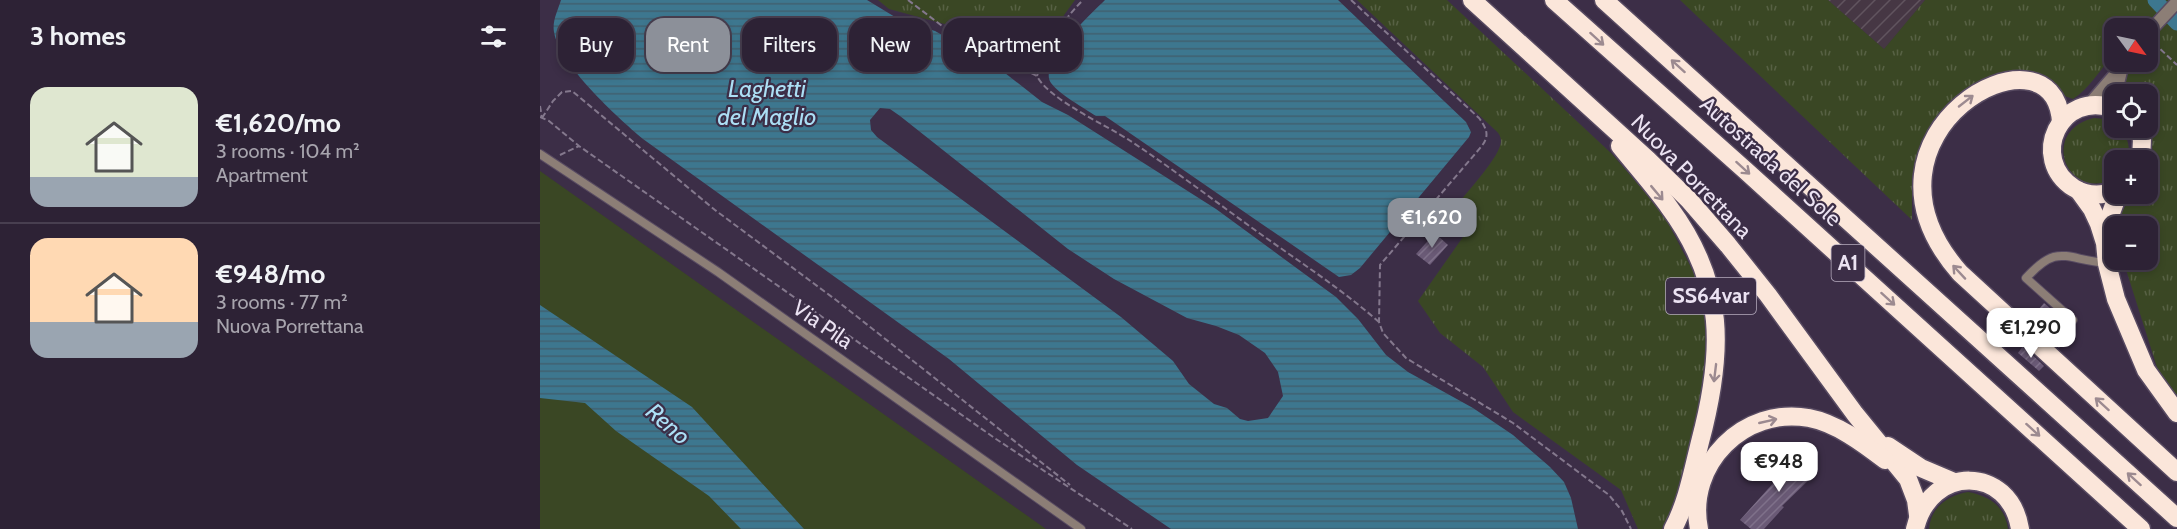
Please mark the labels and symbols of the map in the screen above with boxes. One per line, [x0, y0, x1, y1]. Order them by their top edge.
north arrow [2104, 18, 2158, 72]
one-way arrow [1590, 32, 1605, 46]
one-way arrow [1671, 59, 1686, 73]
water label: Laghetti del Maglio [718, 74, 816, 131]
street label: Autostrada del Sole [1694, 91, 1847, 232]
one-way arrow [1957, 95, 1973, 108]
street label: Nuova Porrettana [1626, 109, 1758, 244]
one-way arrow [1735, 162, 1751, 175]
one-way arrow [1651, 185, 1664, 201]
pin: €1,620 [1383, 198, 1481, 249]
road number: A1 [1832, 245, 1864, 281]
one-way arrow [1952, 265, 1966, 280]
road number: SS64var [1666, 278, 1756, 314]
one-way arrow [1880, 292, 1895, 306]
street label: Via Pila [787, 294, 858, 355]
pin: €1,290 [1982, 308, 2080, 359]
one-way arrow [1709, 362, 1720, 382]
water label: Reno [640, 397, 696, 451]
one-way arrow [2095, 397, 2110, 411]
one-way arrow [1758, 415, 1777, 426]
one-way arrow [2025, 423, 2040, 437]
pin: €948 [1743, 442, 1815, 493]
one-way arrow [2126, 472, 2141, 486]

